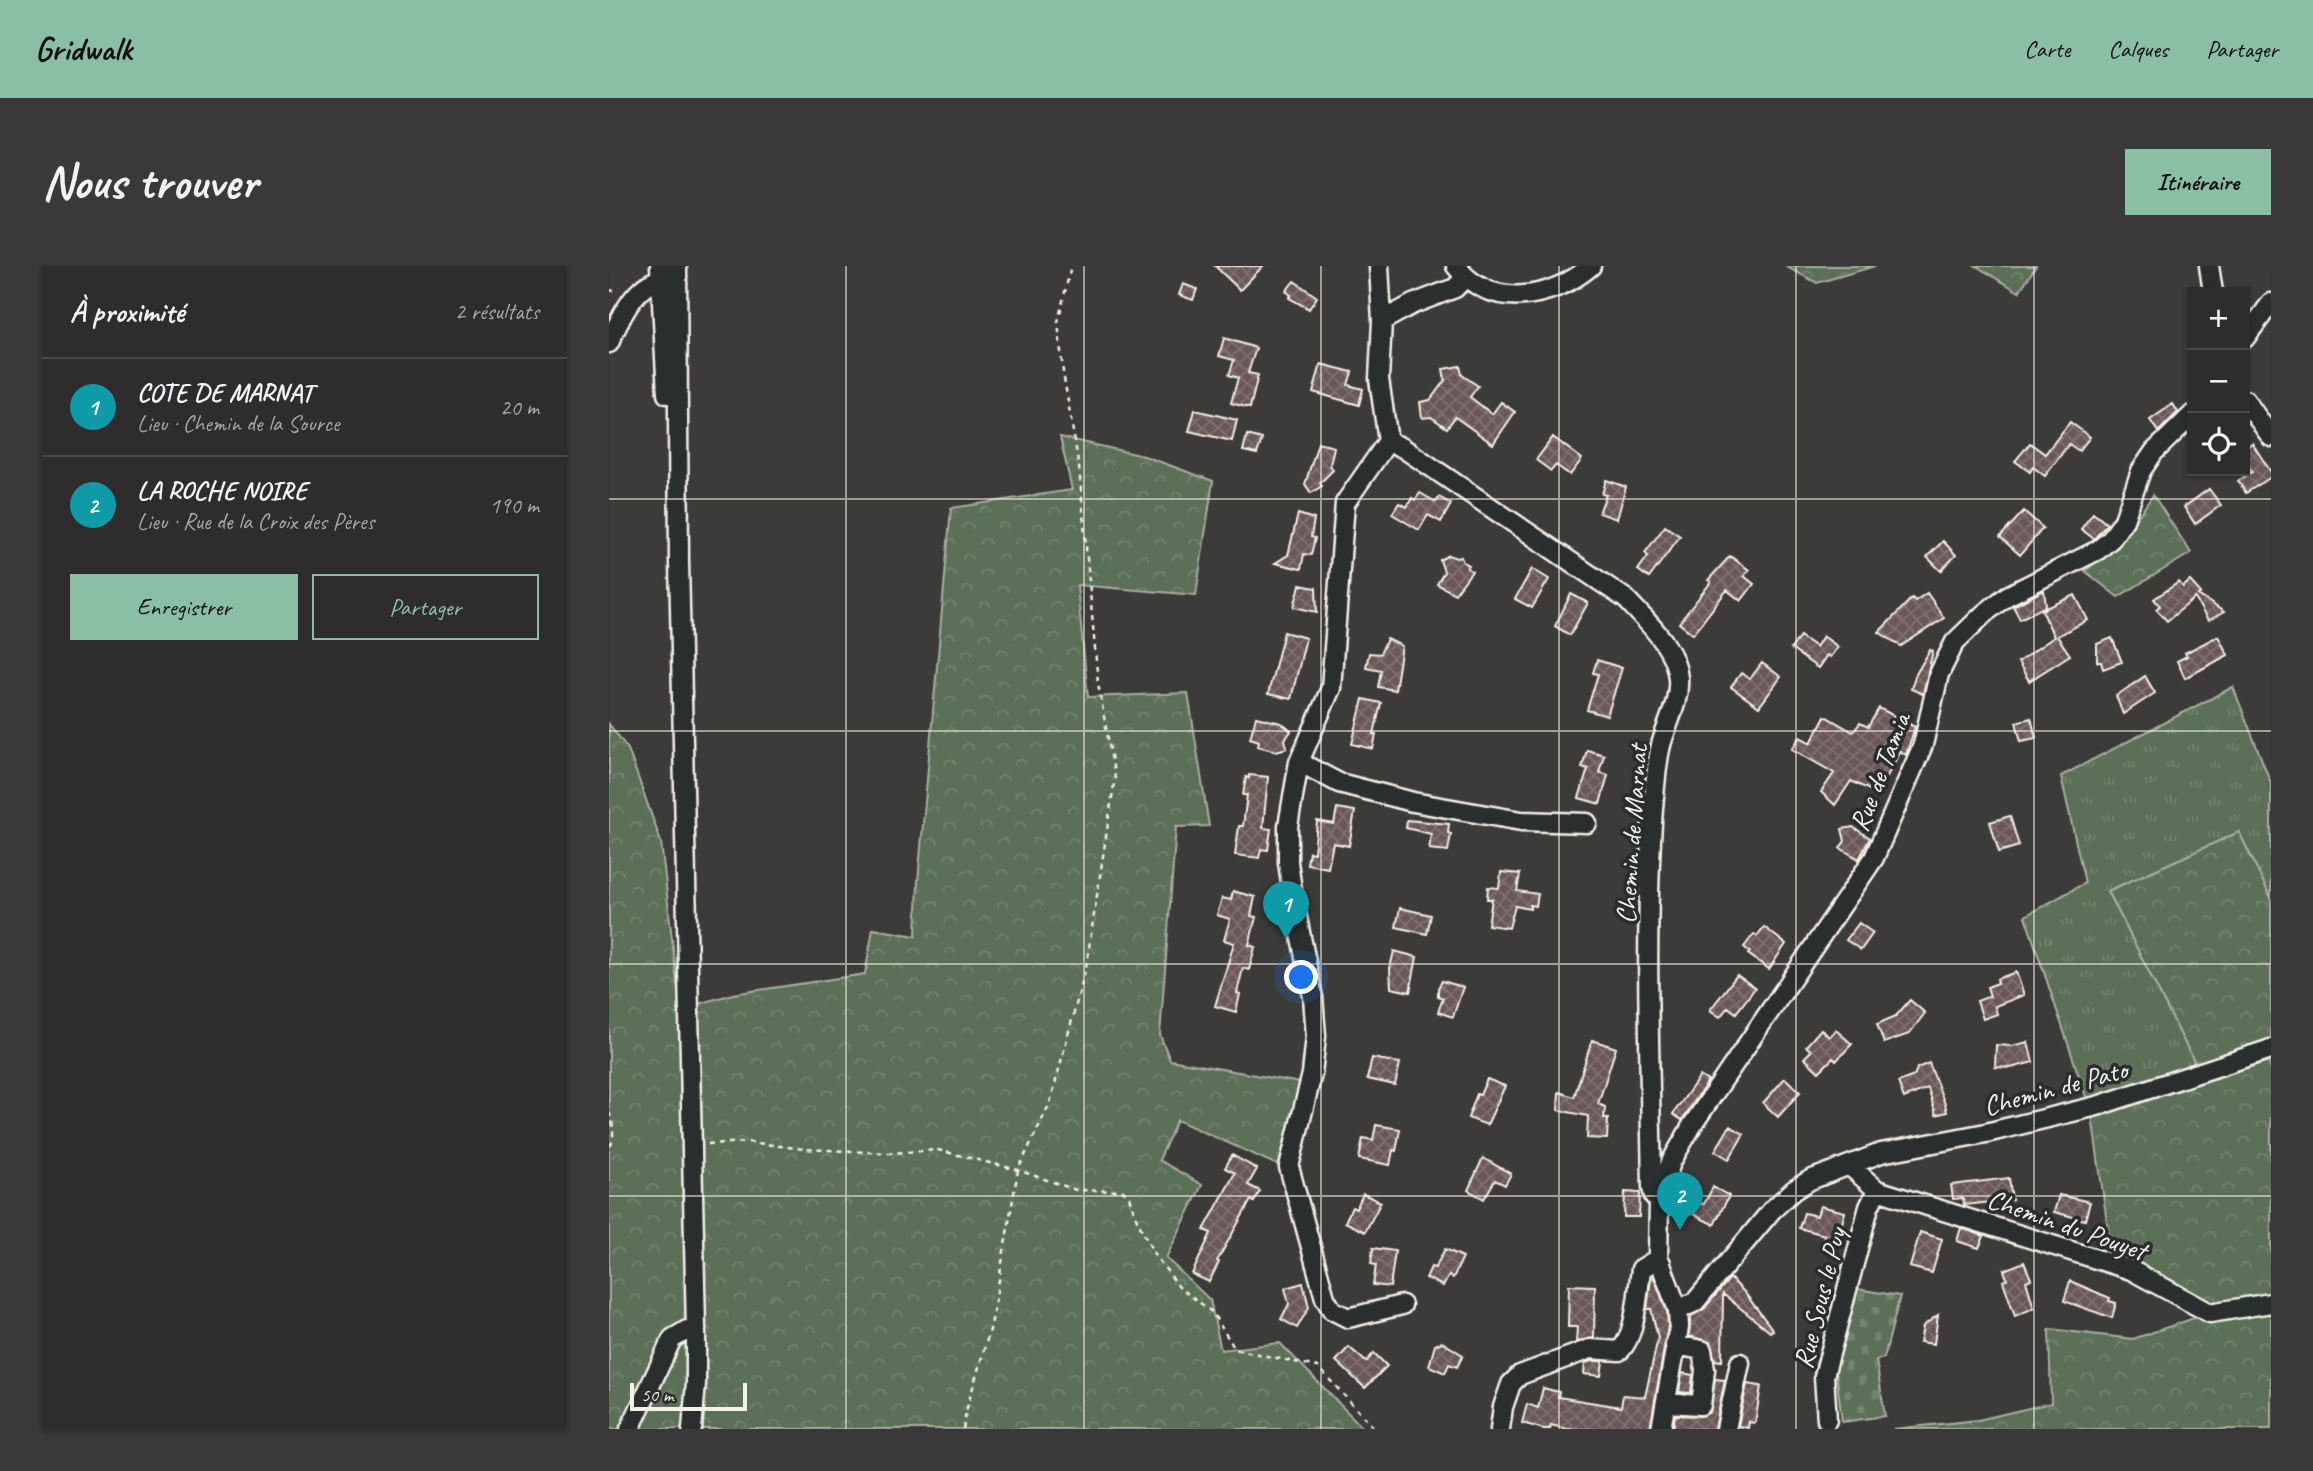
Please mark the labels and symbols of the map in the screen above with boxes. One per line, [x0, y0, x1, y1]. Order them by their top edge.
street label: Rue de Tamia [1841, 706, 1919, 836]
street label: Chemin de Marnat [1608, 741, 1655, 925]
pin: 1 [1263, 881, 1309, 939]
your location [1284, 960, 1318, 994]
street label: Chemin de Pato [1980, 1051, 2134, 1123]
pin: 2 [1657, 1172, 1703, 1230]
street label: Chemin du Pouyet [1983, 1181, 2154, 1269]
street label: Rue Sous le Puy [1785, 1222, 1854, 1372]
scale bar [630, 1380, 747, 1412]

